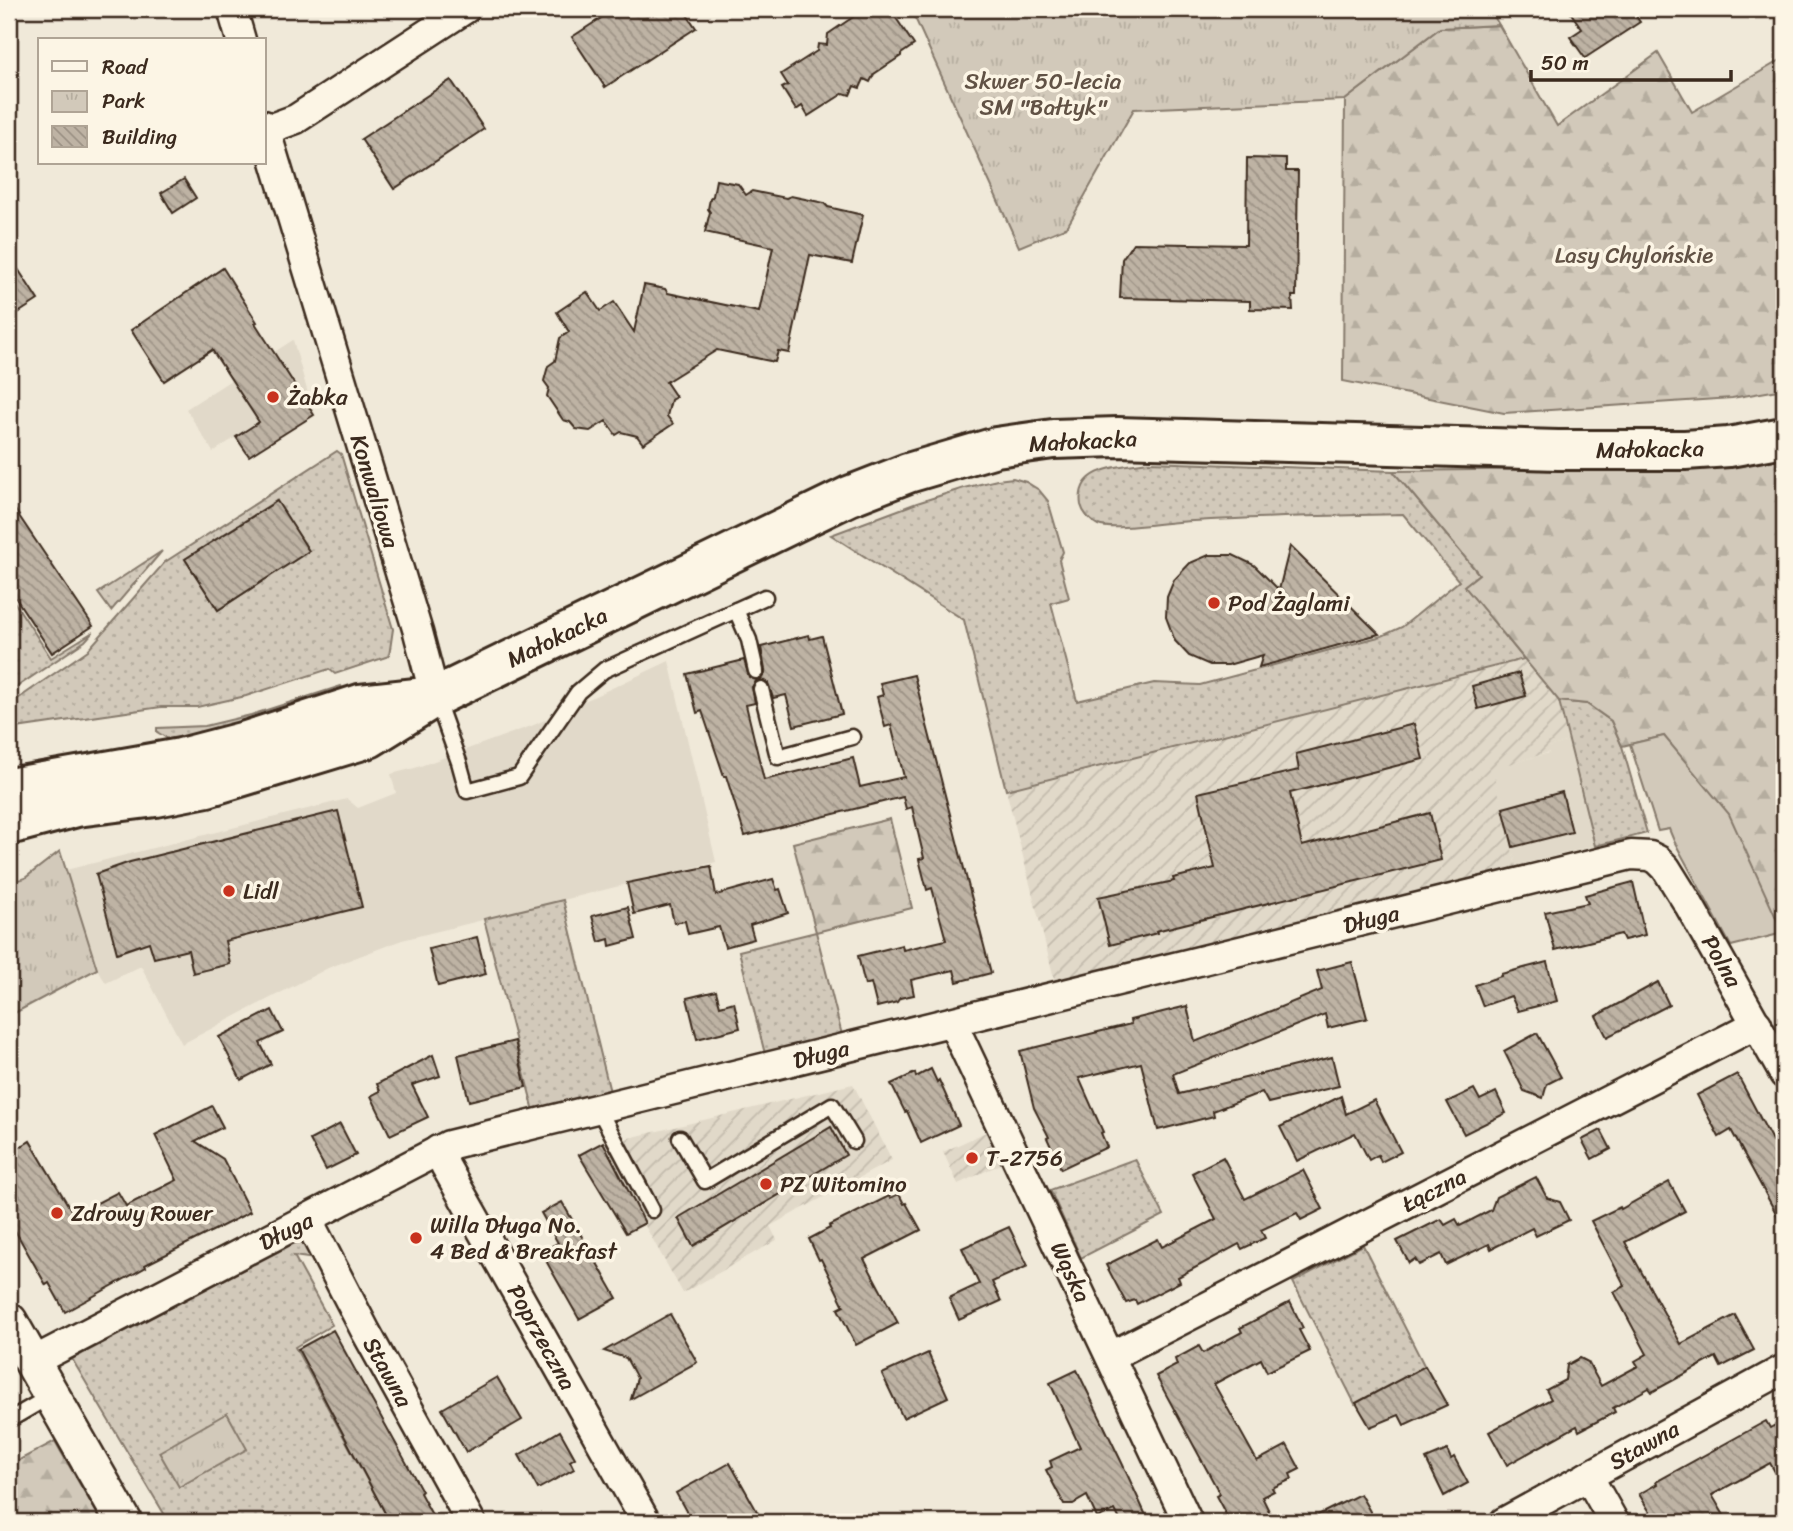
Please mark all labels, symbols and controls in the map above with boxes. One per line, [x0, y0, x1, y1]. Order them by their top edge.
legend [38, 38, 266, 164]
scale bar [1531, 38, 1730, 82]
text: 50 m [1541, 44, 1589, 82]
text: Road [102, 48, 149, 86]
park label: Skwer 50-lecia SM "Bałtyk" [965, 61, 1122, 128]
text: Park [102, 82, 145, 120]
text: Building [102, 118, 178, 156]
park label: Lasy Chylońskie [1555, 235, 1713, 276]
place label: Żabka [287, 377, 348, 418]
marker: Żabka [265, 389, 281, 405]
street label: Małokacka [1028, 418, 1138, 465]
street label: Małokacka [1595, 428, 1705, 471]
street label: Konwaliowa [338, 429, 411, 554]
place label: Pod Żaglami [1228, 583, 1350, 624]
street label: Małokacka [499, 595, 615, 680]
marker: Pod Żaglami [1206, 595, 1222, 611]
place label: Lidl [243, 871, 279, 912]
marker: Lidl [221, 883, 237, 899]
street label: Długa [1339, 893, 1404, 946]
street label: Polna [1690, 927, 1754, 996]
street label: Długa [789, 1028, 854, 1081]
place label: T-2756 [986, 1138, 1063, 1179]
marker: T-2756 [964, 1150, 980, 1166]
street label: Łączna [1394, 1157, 1474, 1224]
place label: PZ Witomino [780, 1164, 907, 1205]
marker: PZ Witomino [758, 1176, 774, 1192]
place label: Zdrowy Rower [71, 1193, 214, 1234]
street label: Długa [252, 1200, 321, 1263]
marker: Zdrowy Rower [49, 1205, 65, 1221]
place label: Willa Długa No. 4 Bed & Breakfast [430, 1205, 618, 1272]
marker: Willa Długa No. 4 Bed & Breakfast [408, 1230, 424, 1246]
street label: Wąska [1039, 1235, 1103, 1310]
street label: Poprzeczna [495, 1276, 588, 1398]
street label: Stawna [351, 1329, 424, 1416]
street label: Stawna [1601, 1409, 1688, 1482]

